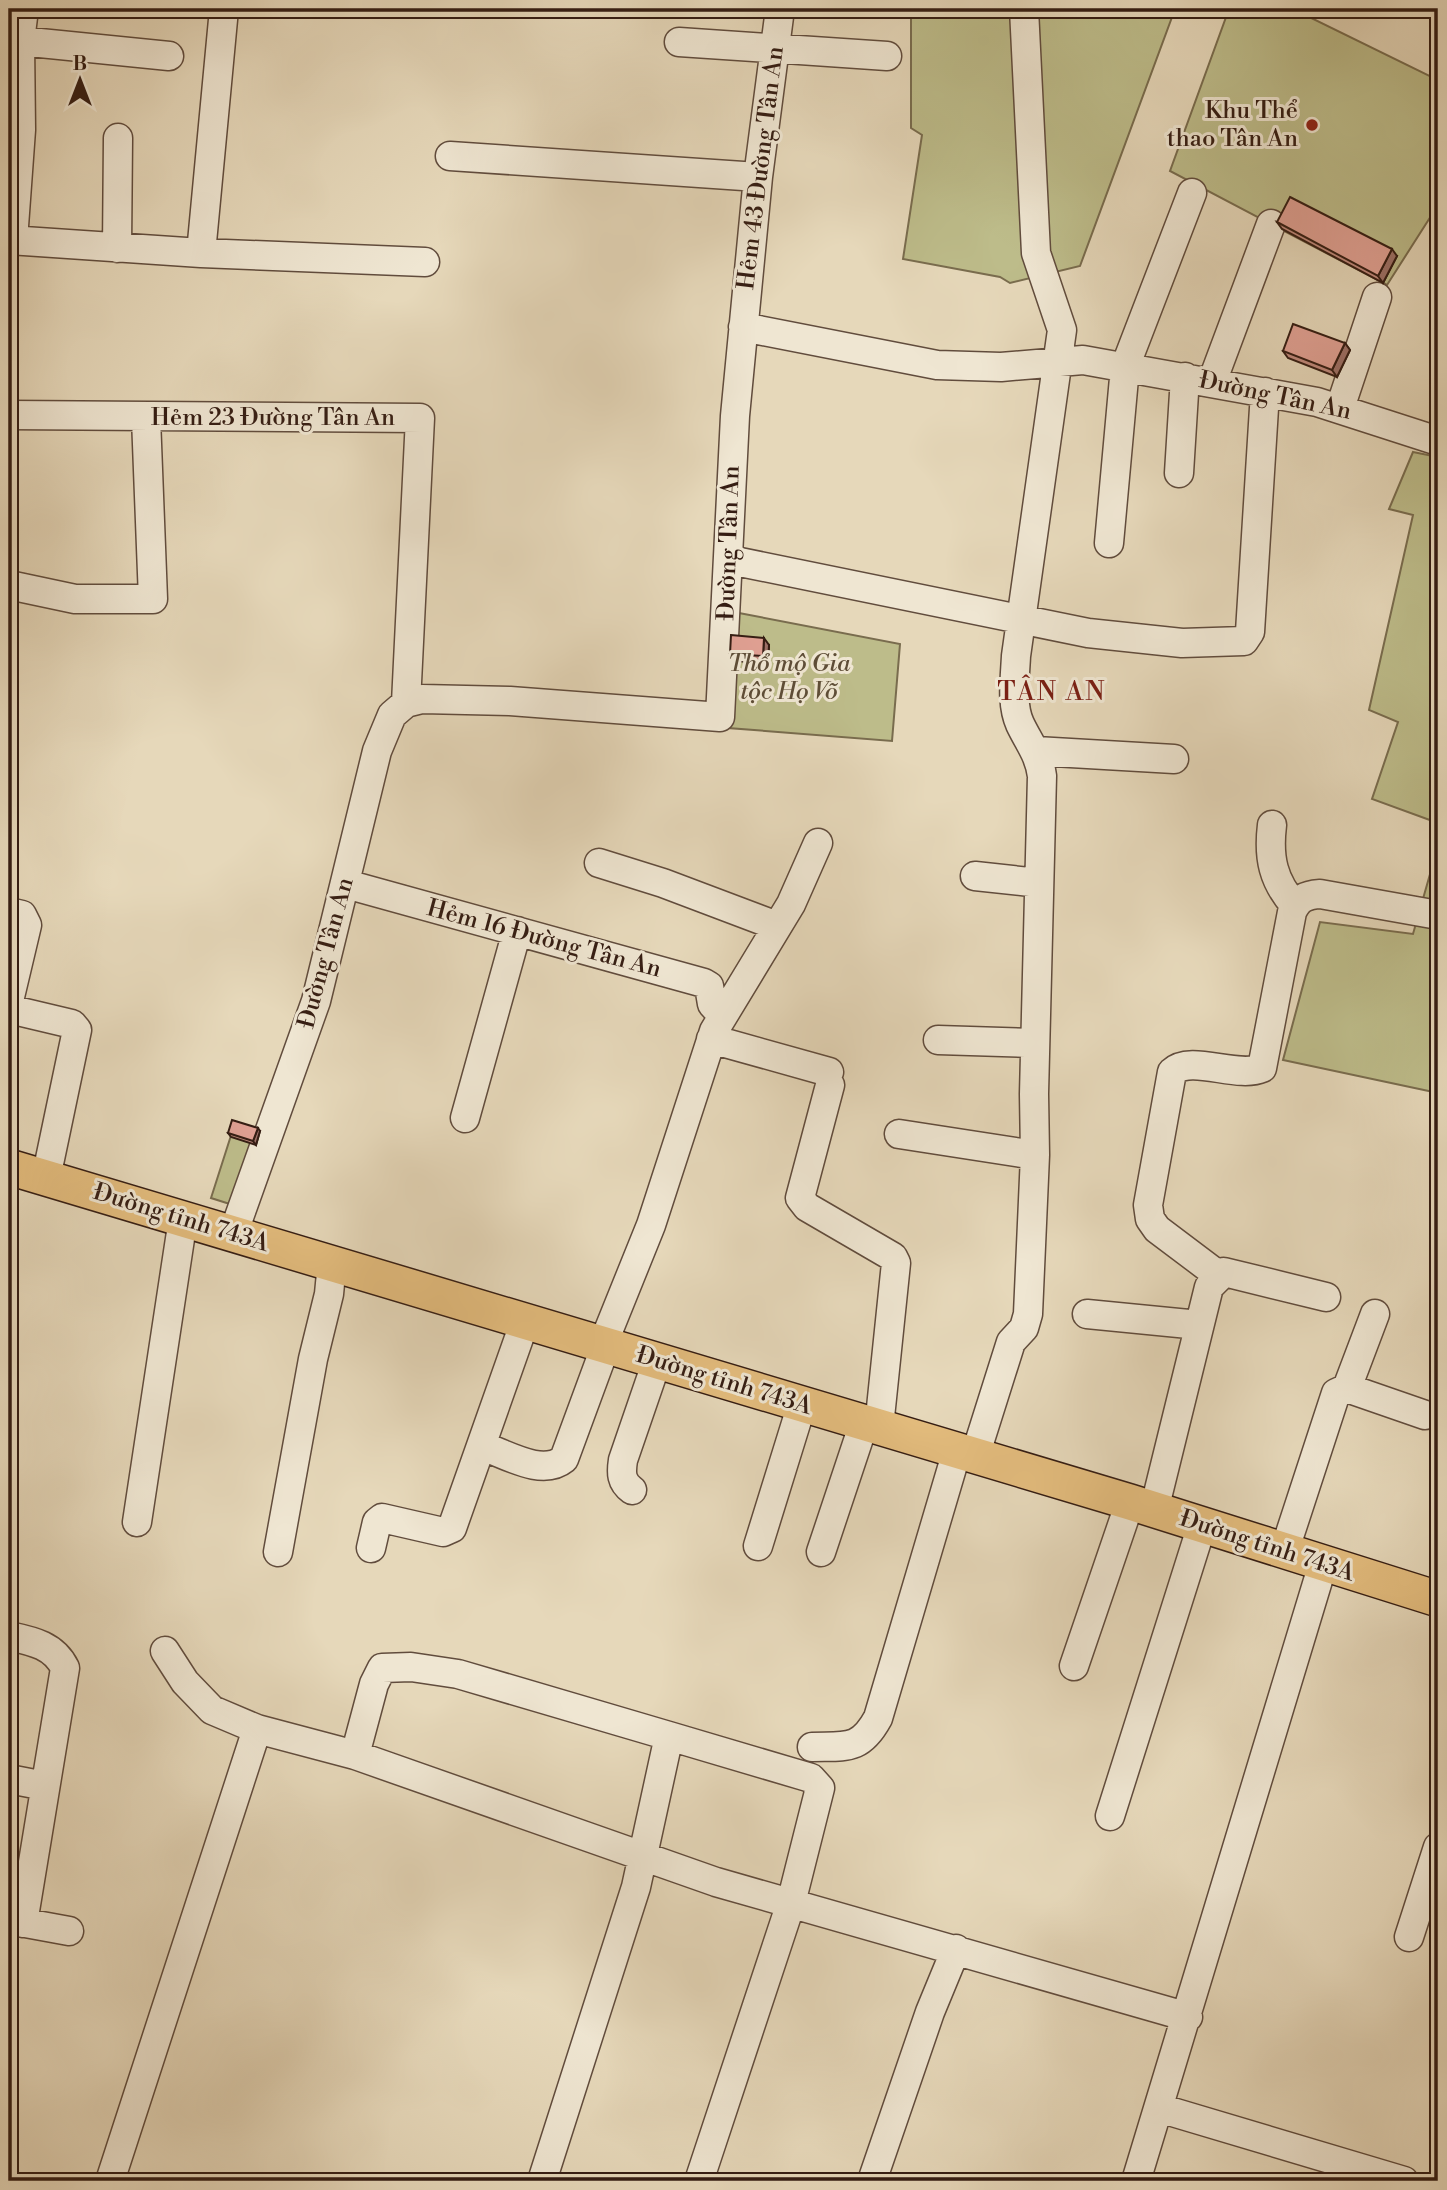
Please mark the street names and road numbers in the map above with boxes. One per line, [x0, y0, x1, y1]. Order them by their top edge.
street label: Hẻm 43 Đường Tân An [731, 45, 791, 291]
street label: Đường Tân An [1196, 365, 1354, 427]
street label: Hẻm 23 Đường Tân An [151, 403, 395, 433]
street label: Đường Tân An [711, 465, 747, 621]
street label: Đường Tân An [291, 874, 361, 1032]
street label: Hẻm 16 Đường Tân An [424, 893, 664, 985]
street label: Đường tỉnh 743A [89, 1177, 273, 1259]
street label: Đường tỉnh 743A [632, 1340, 816, 1422]
street label: Đường tỉnh 743A [1176, 1504, 1359, 1589]

